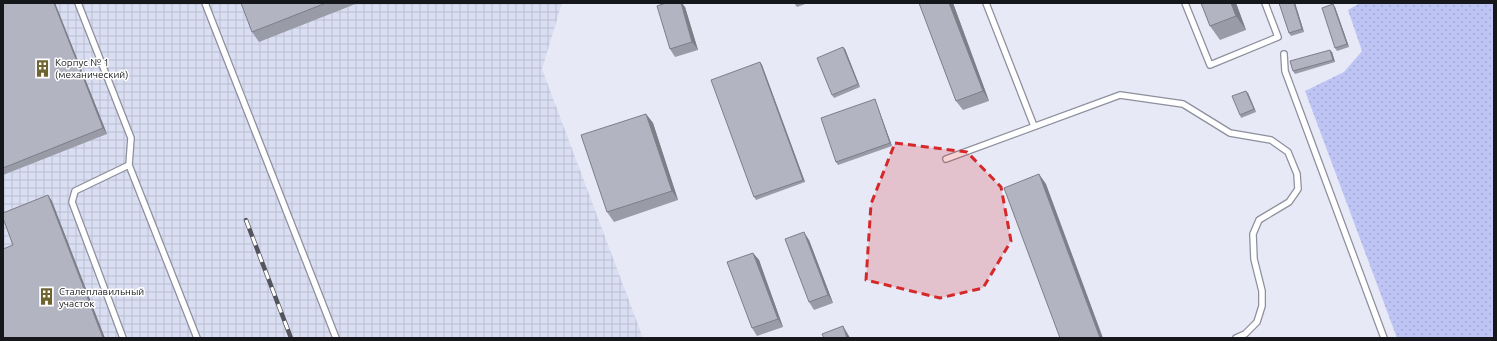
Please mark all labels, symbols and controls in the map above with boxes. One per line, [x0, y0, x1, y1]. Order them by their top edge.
place label: Корпус № 1 (механический) [55, 57, 128, 80]
building icon: Корпус № 1 (механический) [32, 58, 52, 78]
place label: Сталеплавильный участок [59, 286, 144, 309]
building icon: Сталеплавильный участок [36, 287, 56, 307]

